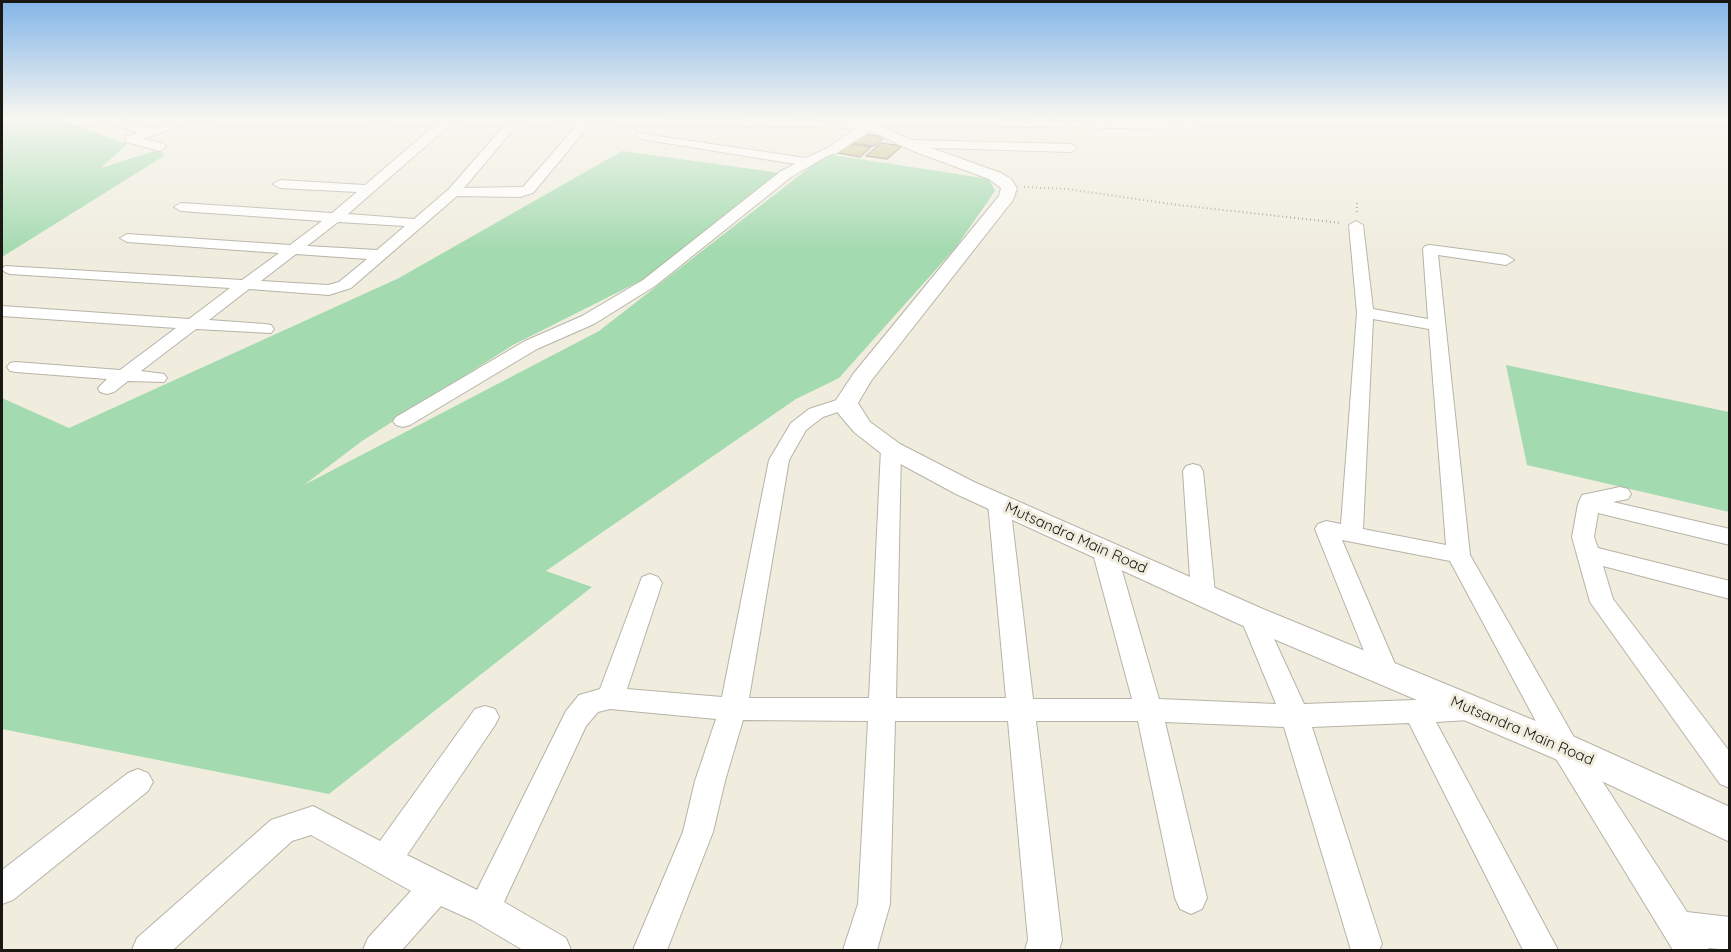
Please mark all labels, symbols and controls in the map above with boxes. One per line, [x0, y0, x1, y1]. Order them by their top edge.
street label: Mutsandra Main Road [1002, 499, 1150, 577]
street label: Mutsandra Main Road [1448, 693, 1596, 769]

